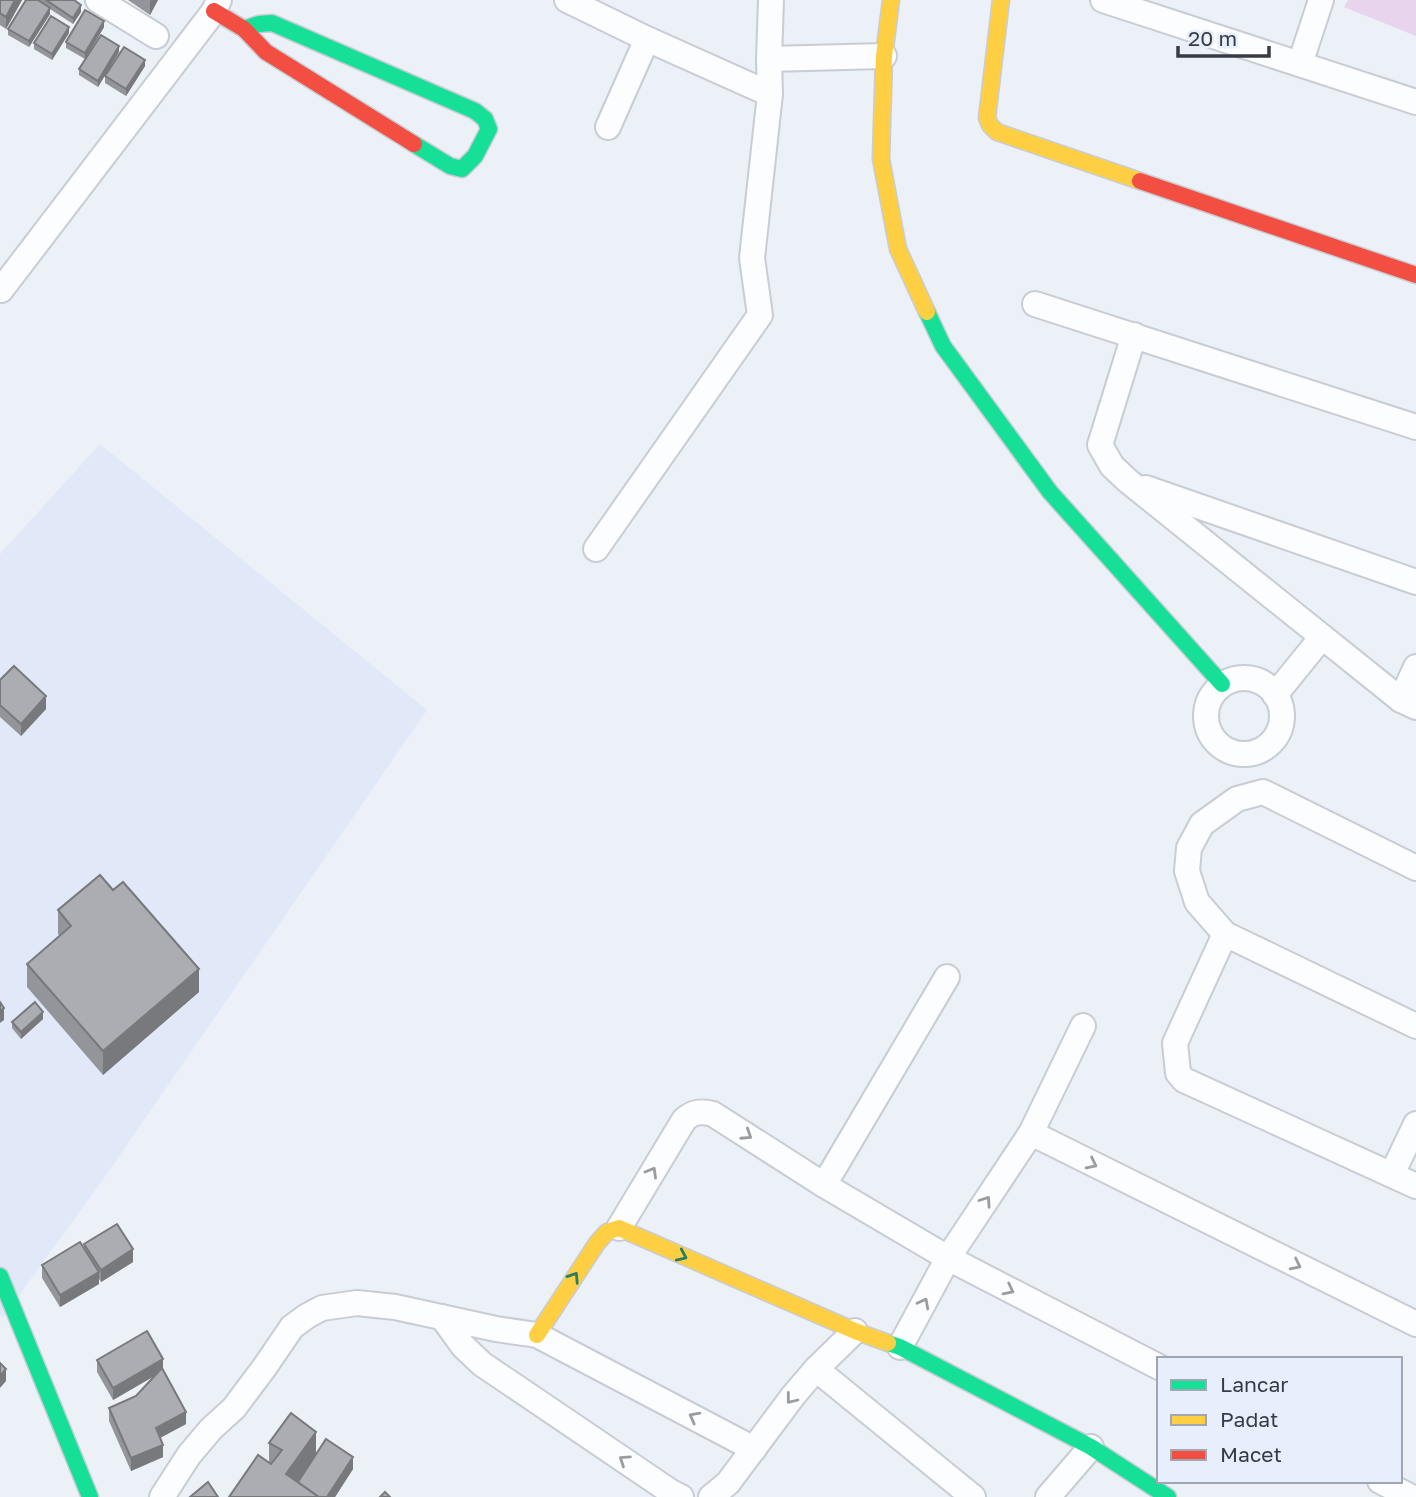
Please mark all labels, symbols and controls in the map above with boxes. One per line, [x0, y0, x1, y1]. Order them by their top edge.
scale bar [1178, 14, 1269, 58]
text: 20 m [1188, 25, 1237, 51]
one-way arrow [740, 1127, 753, 1140]
one-way arrow [1085, 1155, 1097, 1169]
one-way arrow [644, 1167, 657, 1179]
one-way arrow [977, 1196, 990, 1209]
one-way arrow [675, 1248, 687, 1262]
one-way arrow [1289, 1256, 1301, 1270]
one-way arrow [566, 1272, 579, 1285]
one-way arrow [1001, 1281, 1014, 1295]
one-way arrow [916, 1297, 929, 1310]
legend [1157, 1357, 1402, 1483]
text: Lancar [1220, 1371, 1288, 1397]
one-way arrow [787, 1391, 800, 1403]
text: Padat [1220, 1406, 1278, 1432]
one-way arrow [688, 1412, 701, 1426]
text: Macet [1220, 1441, 1282, 1467]
one-way arrow [618, 1455, 631, 1468]

